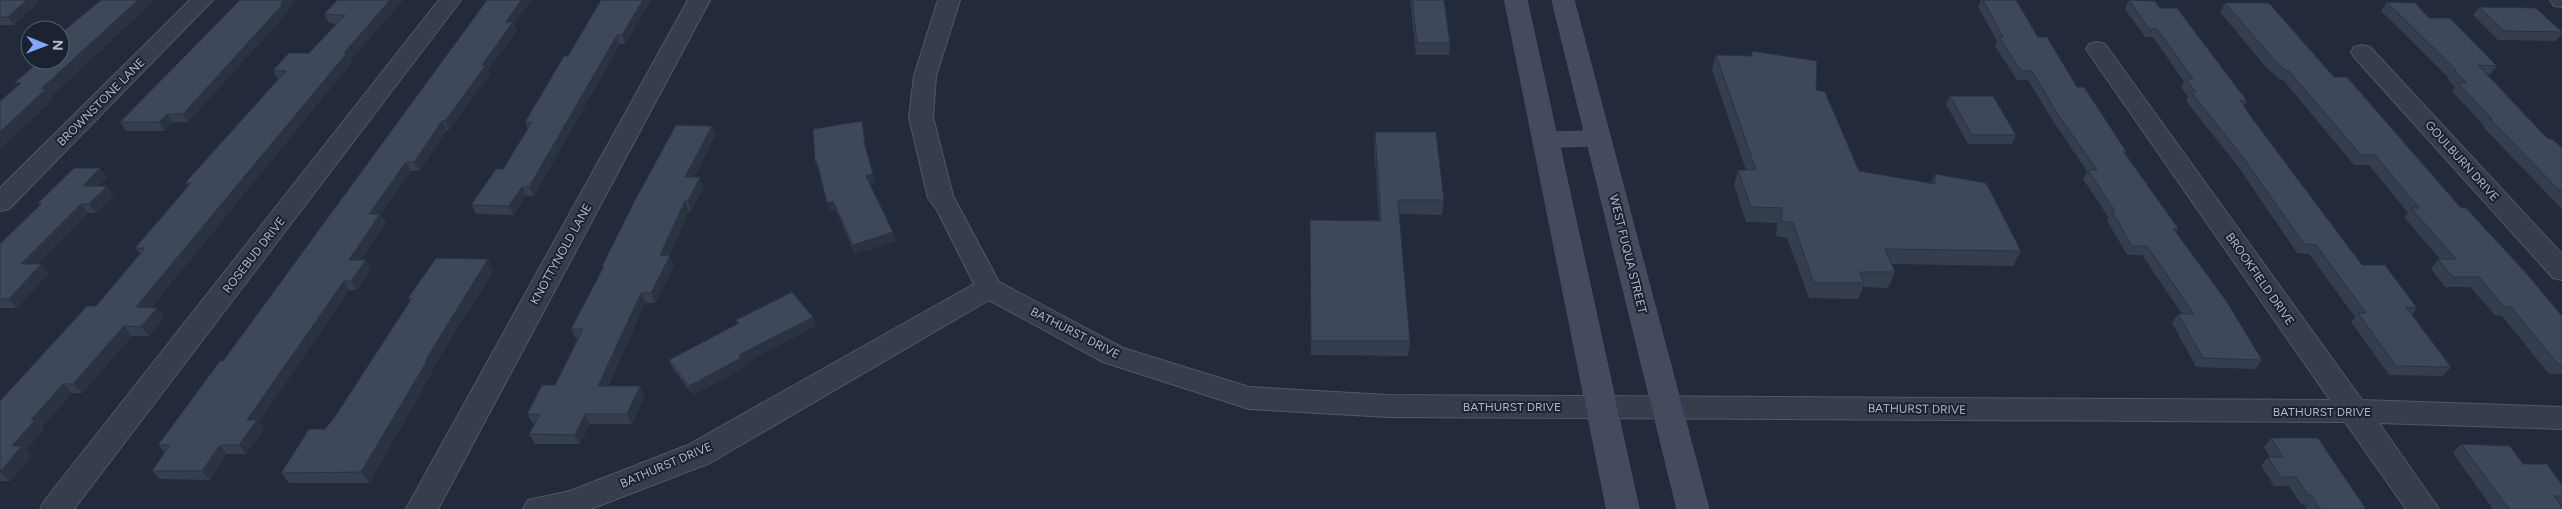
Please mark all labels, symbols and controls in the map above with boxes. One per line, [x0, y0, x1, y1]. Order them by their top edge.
north arrow [20, 20, 70, 70]
text: N [49, 40, 66, 51]
street label: BROWNSTONE LANE [54, 55, 148, 149]
street label: GOULBURN DRIVE [2422, 118, 2502, 204]
street label: WEST FUQUA STREET [1606, 193, 1650, 315]
street label: KNOTTYNOLD LANE [527, 201, 595, 307]
street label: ROSEBUD DRIVE [220, 214, 288, 296]
street label: BROOKFIELD DRIVE [2223, 230, 2297, 328]
street label: BATHURST DRIVE [1028, 304, 1122, 362]
street label: BATHURST DRIVE [1463, 400, 1561, 414]
street label: BATHURST DRIVE [1868, 401, 1966, 417]
street label: BATHURST DRIVE [2273, 405, 2371, 419]
street label: BATHURST DRIVE [618, 439, 714, 491]

